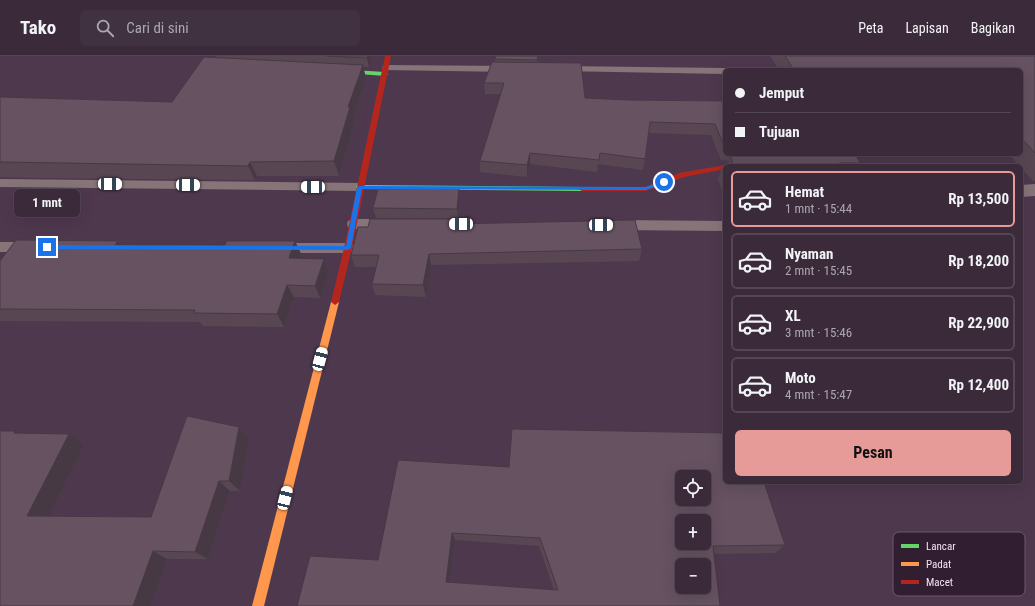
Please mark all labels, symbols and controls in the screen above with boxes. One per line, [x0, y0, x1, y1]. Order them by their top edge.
search box [80, 10, 360, 46]
text: Tako [20, 16, 56, 39]
icon: search [94, 17, 116, 39]
text: Cari di sini [126, 19, 189, 37]
text: Peta [858, 20, 883, 36]
text: Lapisan [905, 20, 949, 36]
text: Bagikan [971, 20, 1015, 36]
text: Jemput [759, 84, 804, 102]
text: Tujuan [759, 123, 800, 141]
route start [655, 173, 673, 191]
car [98, 178, 122, 190]
car [176, 179, 200, 191]
car [301, 181, 325, 193]
icon: car [737, 181, 773, 217]
text: Hemat [785, 183, 824, 201]
callout: 1 mnt [14, 189, 80, 217]
text: Rp 13,500 [948, 190, 1009, 208]
text: 1 mnt [32, 195, 62, 210]
text: 1 mnt · 15:44 [785, 201, 852, 216]
car [449, 218, 473, 230]
car [589, 219, 613, 231]
route end [38, 238, 56, 256]
icon: car [737, 243, 773, 279]
text: Nyaman [785, 245, 833, 263]
text: Rp 18,200 [948, 252, 1009, 270]
text: 2 mnt · 15:45 [785, 263, 852, 278]
icon: car [737, 305, 773, 341]
text: XL [785, 307, 801, 325]
text: Rp 22,900 [948, 314, 1009, 332]
text: 3 mnt · 15:46 [785, 325, 852, 340]
car [311, 346, 329, 372]
icon: car [737, 367, 773, 403]
text: Moto [785, 369, 816, 387]
text: Rp 12,400 [948, 376, 1009, 394]
text: 4 mnt · 15:47 [785, 387, 852, 402]
button: Pesan [735, 430, 1011, 476]
map controls [675, 470, 711, 594]
button: locate [675, 470, 711, 506]
car [276, 485, 294, 511]
button: + [675, 514, 711, 550]
legend [893, 532, 1025, 596]
text: Lancar [926, 540, 956, 553]
button: − [675, 558, 711, 594]
text: Padat [926, 558, 951, 571]
text: Macet [926, 576, 953, 589]

